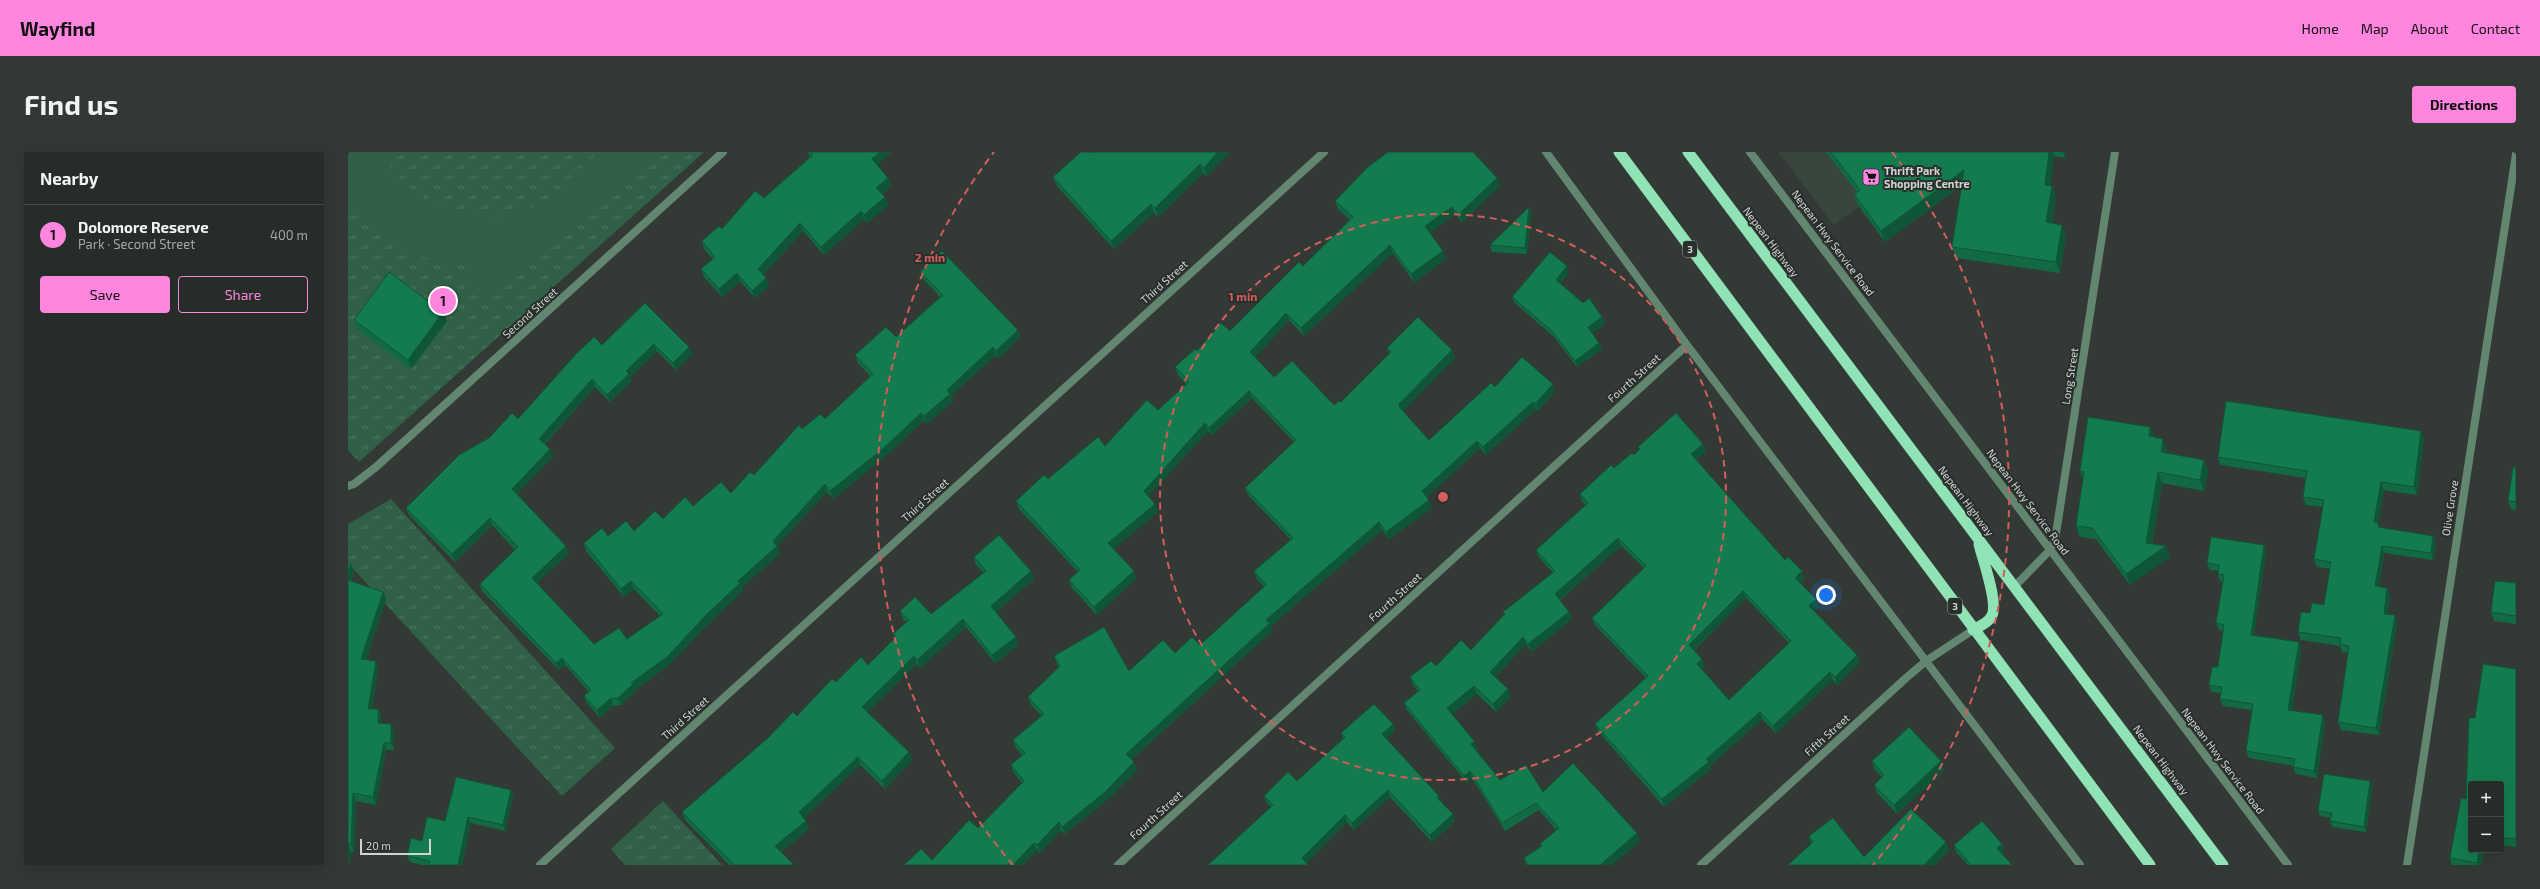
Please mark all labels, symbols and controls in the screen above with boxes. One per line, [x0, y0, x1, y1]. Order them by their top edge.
text: Wayfind [20, 17, 95, 40]
text: Home [2302, 20, 2339, 37]
text: Map [2361, 20, 2389, 37]
text: About [2411, 20, 2449, 37]
text: Contact [2471, 20, 2520, 37]
button: Directions [2412, 86, 2516, 123]
text: Find us [24, 87, 118, 121]
place label: Thrift Park Shopping Centre [1884, 164, 1970, 190]
supermarket icon: Thrift Park Shopping Centre [1861, 167, 1881, 187]
text: Nearby [40, 168, 98, 188]
street label: Nepean Hwy Service Road [1789, 187, 1878, 298]
street label: Nepean Highway [1741, 204, 1802, 279]
text: Dolomore Reserve [78, 218, 209, 236]
text: 1 [50, 227, 56, 243]
text: 400 m [270, 227, 308, 243]
text: Park · Second Street [78, 236, 195, 252]
road number: 3 [1683, 241, 1697, 257]
text: 2 min [915, 250, 945, 264]
street label: Third Street [1137, 257, 1190, 306]
button: Save [40, 276, 170, 313]
button: Share [178, 276, 308, 313]
street label: Second Street [500, 285, 560, 341]
pin: 1 [430, 286, 456, 316]
text: 1 min [1229, 289, 1257, 303]
street label: Long Street [2059, 347, 2080, 405]
street label: Fourth Street [1605, 351, 1663, 405]
street label: Nepean Hwy Service Road [1984, 446, 2073, 557]
street label: Nepean Highway [1936, 463, 1997, 538]
street label: Third Street [898, 475, 951, 524]
street label: Olive Grove [2439, 479, 2460, 537]
centre of rings [1436, 490, 1450, 504]
street label: Fourth Street [1366, 570, 1424, 624]
your location [1816, 585, 1836, 605]
road number: 3 [1948, 598, 1962, 614]
street label: Third Street [658, 693, 711, 742]
street label: Nepean Hwy Service Road [2179, 705, 2268, 816]
street label: Fifth Street [1801, 711, 1852, 758]
street label: Nepean Highway [2131, 722, 2192, 797]
map controls [2468, 781, 2504, 853]
button: + [2468, 781, 2504, 817]
street label: Fourth Street [1127, 788, 1185, 842]
button: − [2468, 817, 2504, 853]
scale bar [360, 837, 431, 856]
text: 20 m [366, 839, 391, 852]

